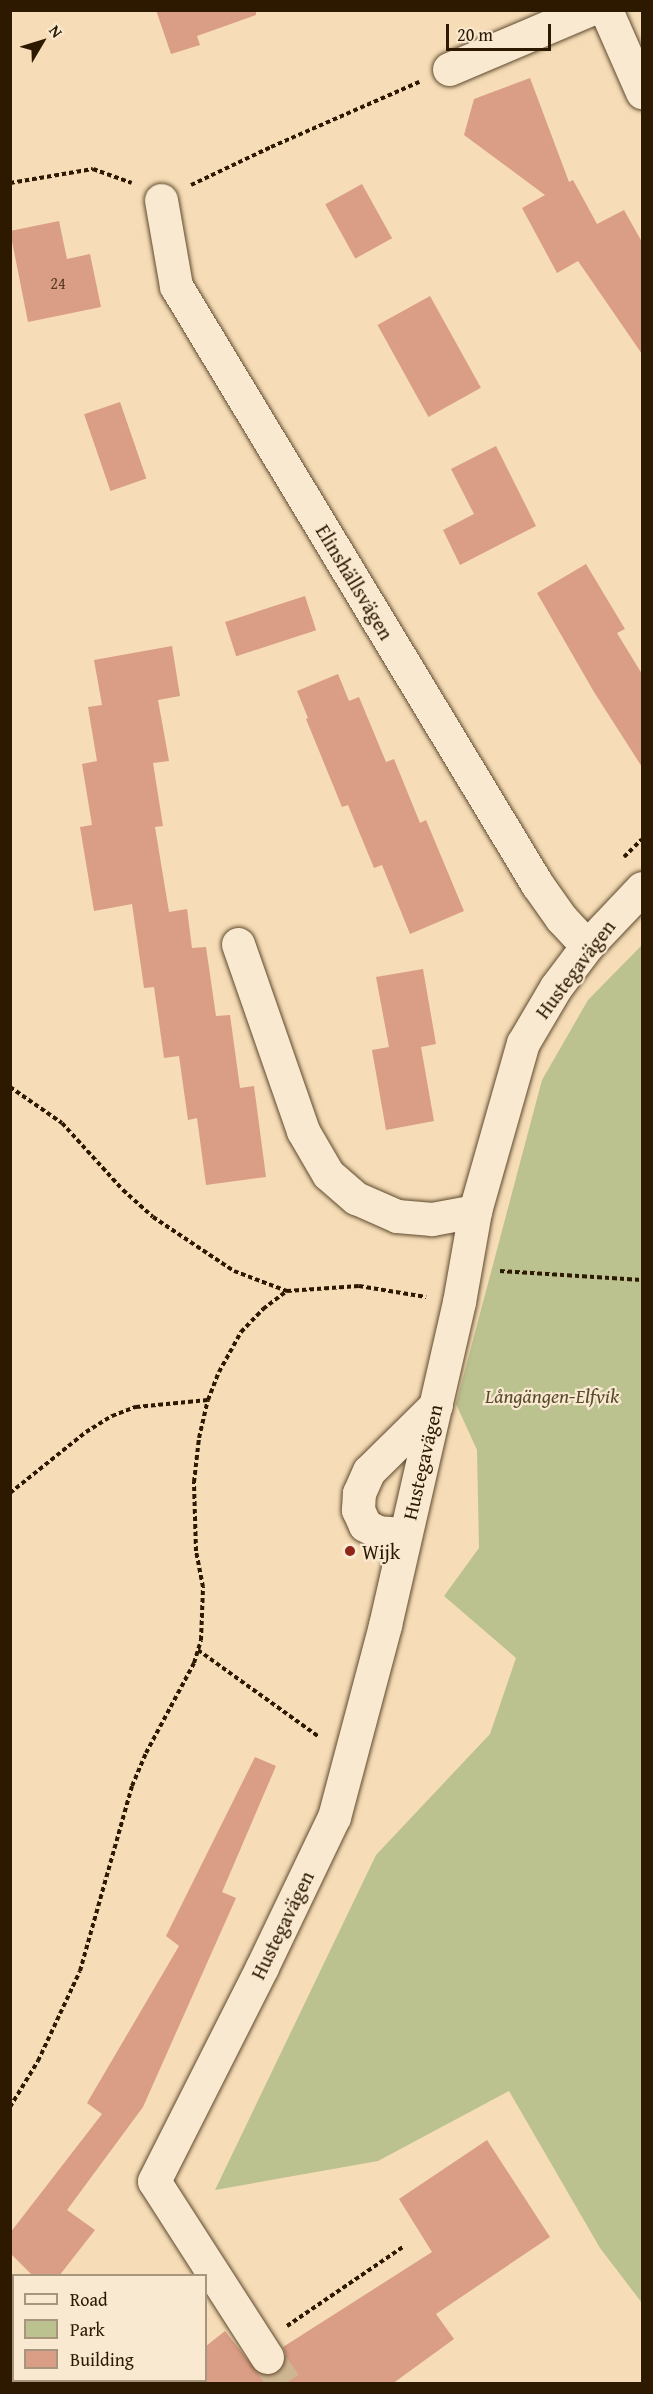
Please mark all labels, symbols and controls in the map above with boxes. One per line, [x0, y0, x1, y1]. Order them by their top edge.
north arrow [12, 12, 72, 72]
scale bar [449, 12, 554, 50]
text: N [43, 19, 69, 43]
text: 20 m [457, 21, 493, 48]
house number: 24 [50, 273, 66, 293]
street label: Elinshällsvägen [311, 520, 399, 644]
street label: Hustegavägen [530, 915, 620, 1023]
park label: Långängen-Elfvik [485, 1383, 619, 1407]
street label: Hustegavägen [397, 1402, 447, 1522]
place label: Wijk [362, 1539, 400, 1563]
marker: Wijk [343, 1544, 357, 1558]
street label: Hustegavägen [245, 1867, 319, 1983]
legend [12, 2274, 207, 2382]
text: Road [70, 2286, 108, 2313]
text: Park [70, 2316, 105, 2343]
text: Building [70, 2346, 134, 2373]

